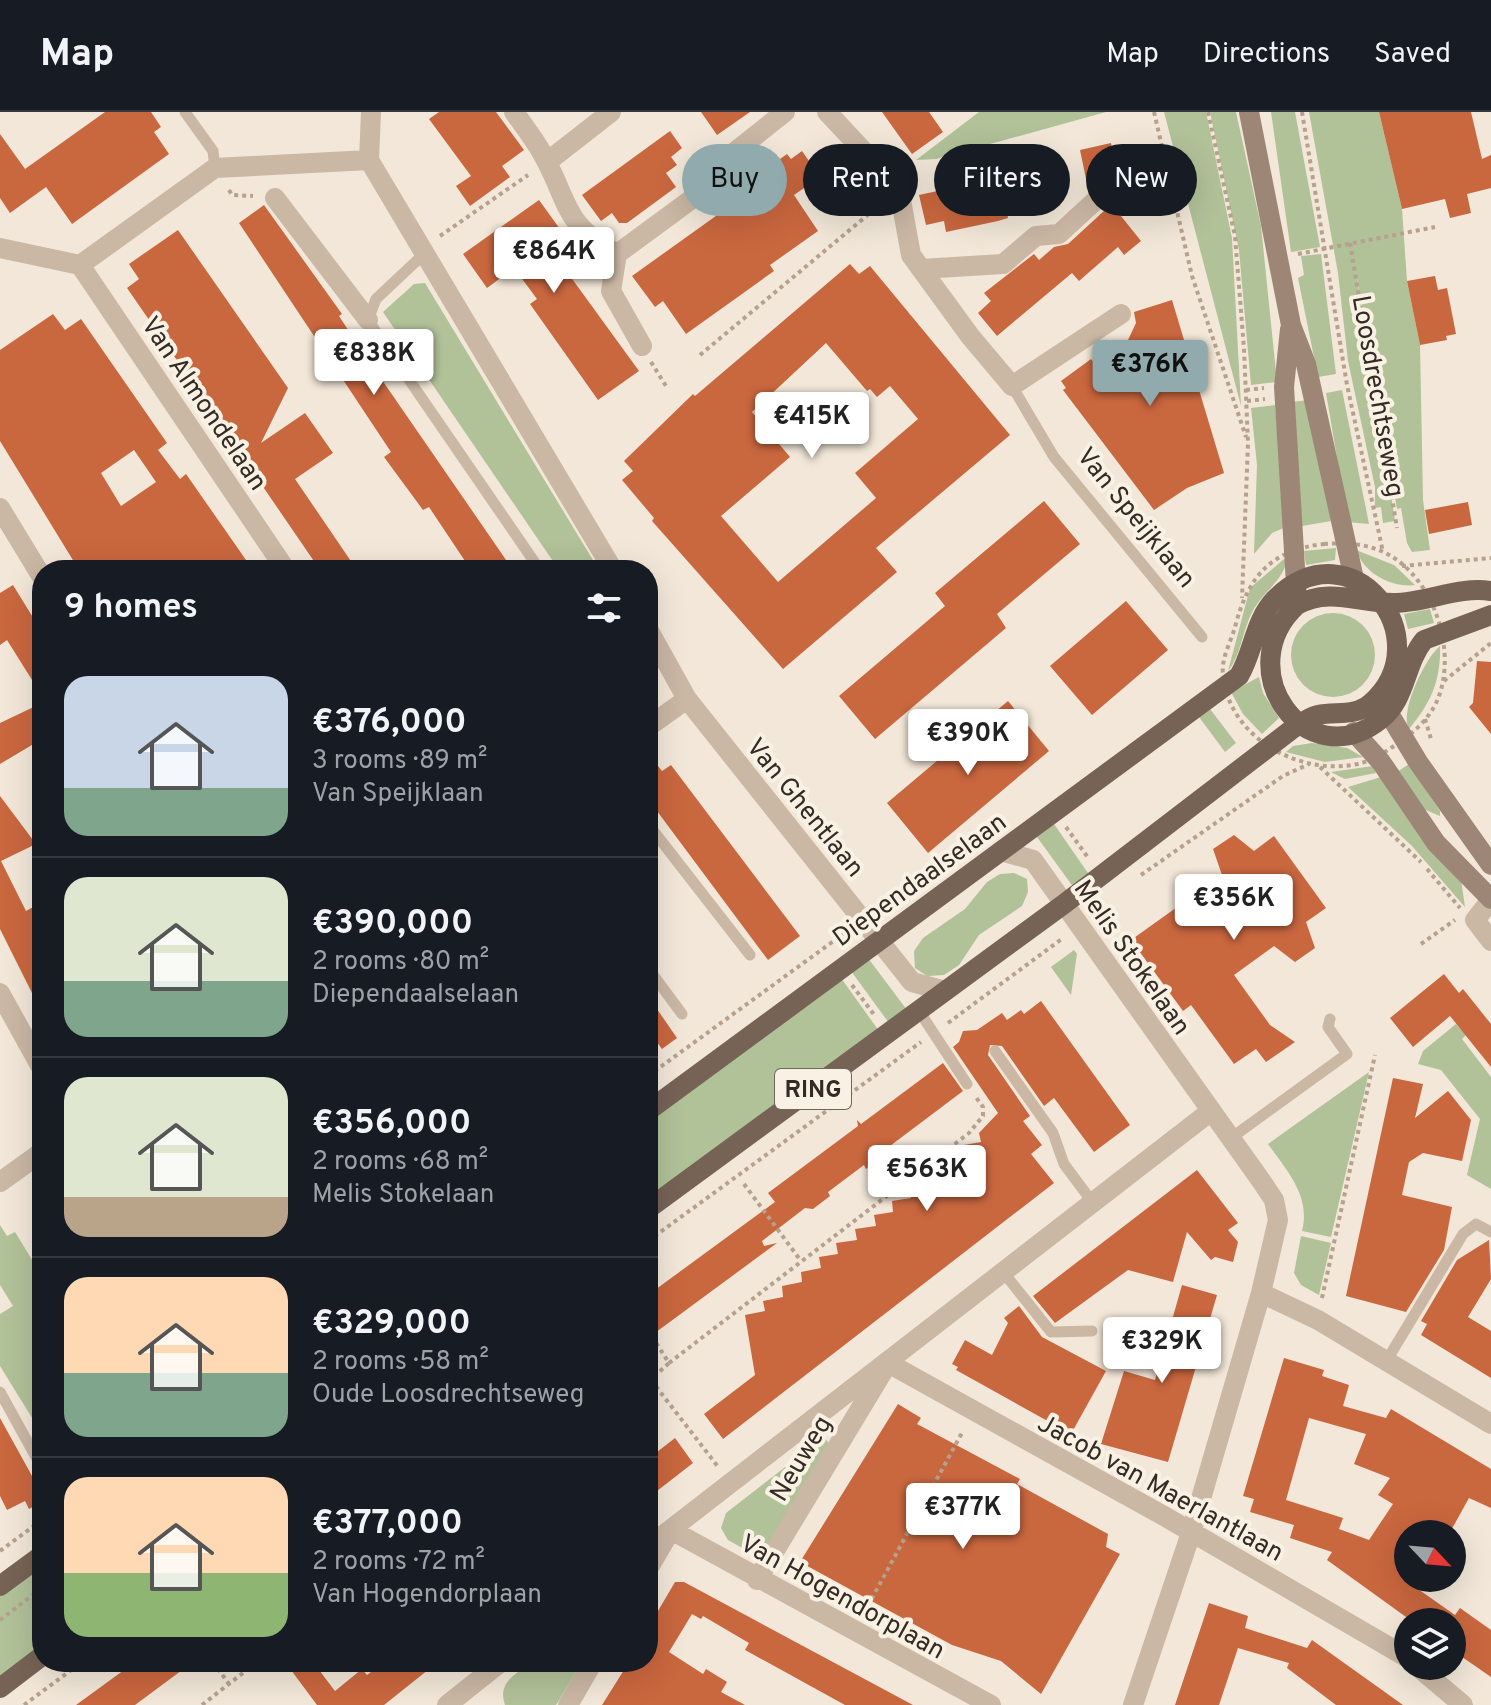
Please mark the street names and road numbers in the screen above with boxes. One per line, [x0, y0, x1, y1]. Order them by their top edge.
street label: Loosdrechtseweg [1343, 293, 1411, 500]
street label: Van Almondelaan [132, 311, 273, 498]
street label: Van Speijklaan [1068, 441, 1202, 596]
street label: Van Ghentlaan [738, 732, 870, 885]
street label: Diependaalselaan [827, 807, 1014, 955]
street label: Melis Stokelaan [1065, 874, 1197, 1043]
road number: RING [775, 1069, 851, 1109]
street label: Jacob van Maerlantlaan [1031, 1408, 1289, 1571]
street label: Neuweg [764, 1410, 841, 1508]
street label: Van Hogendorplaan [733, 1528, 950, 1668]

